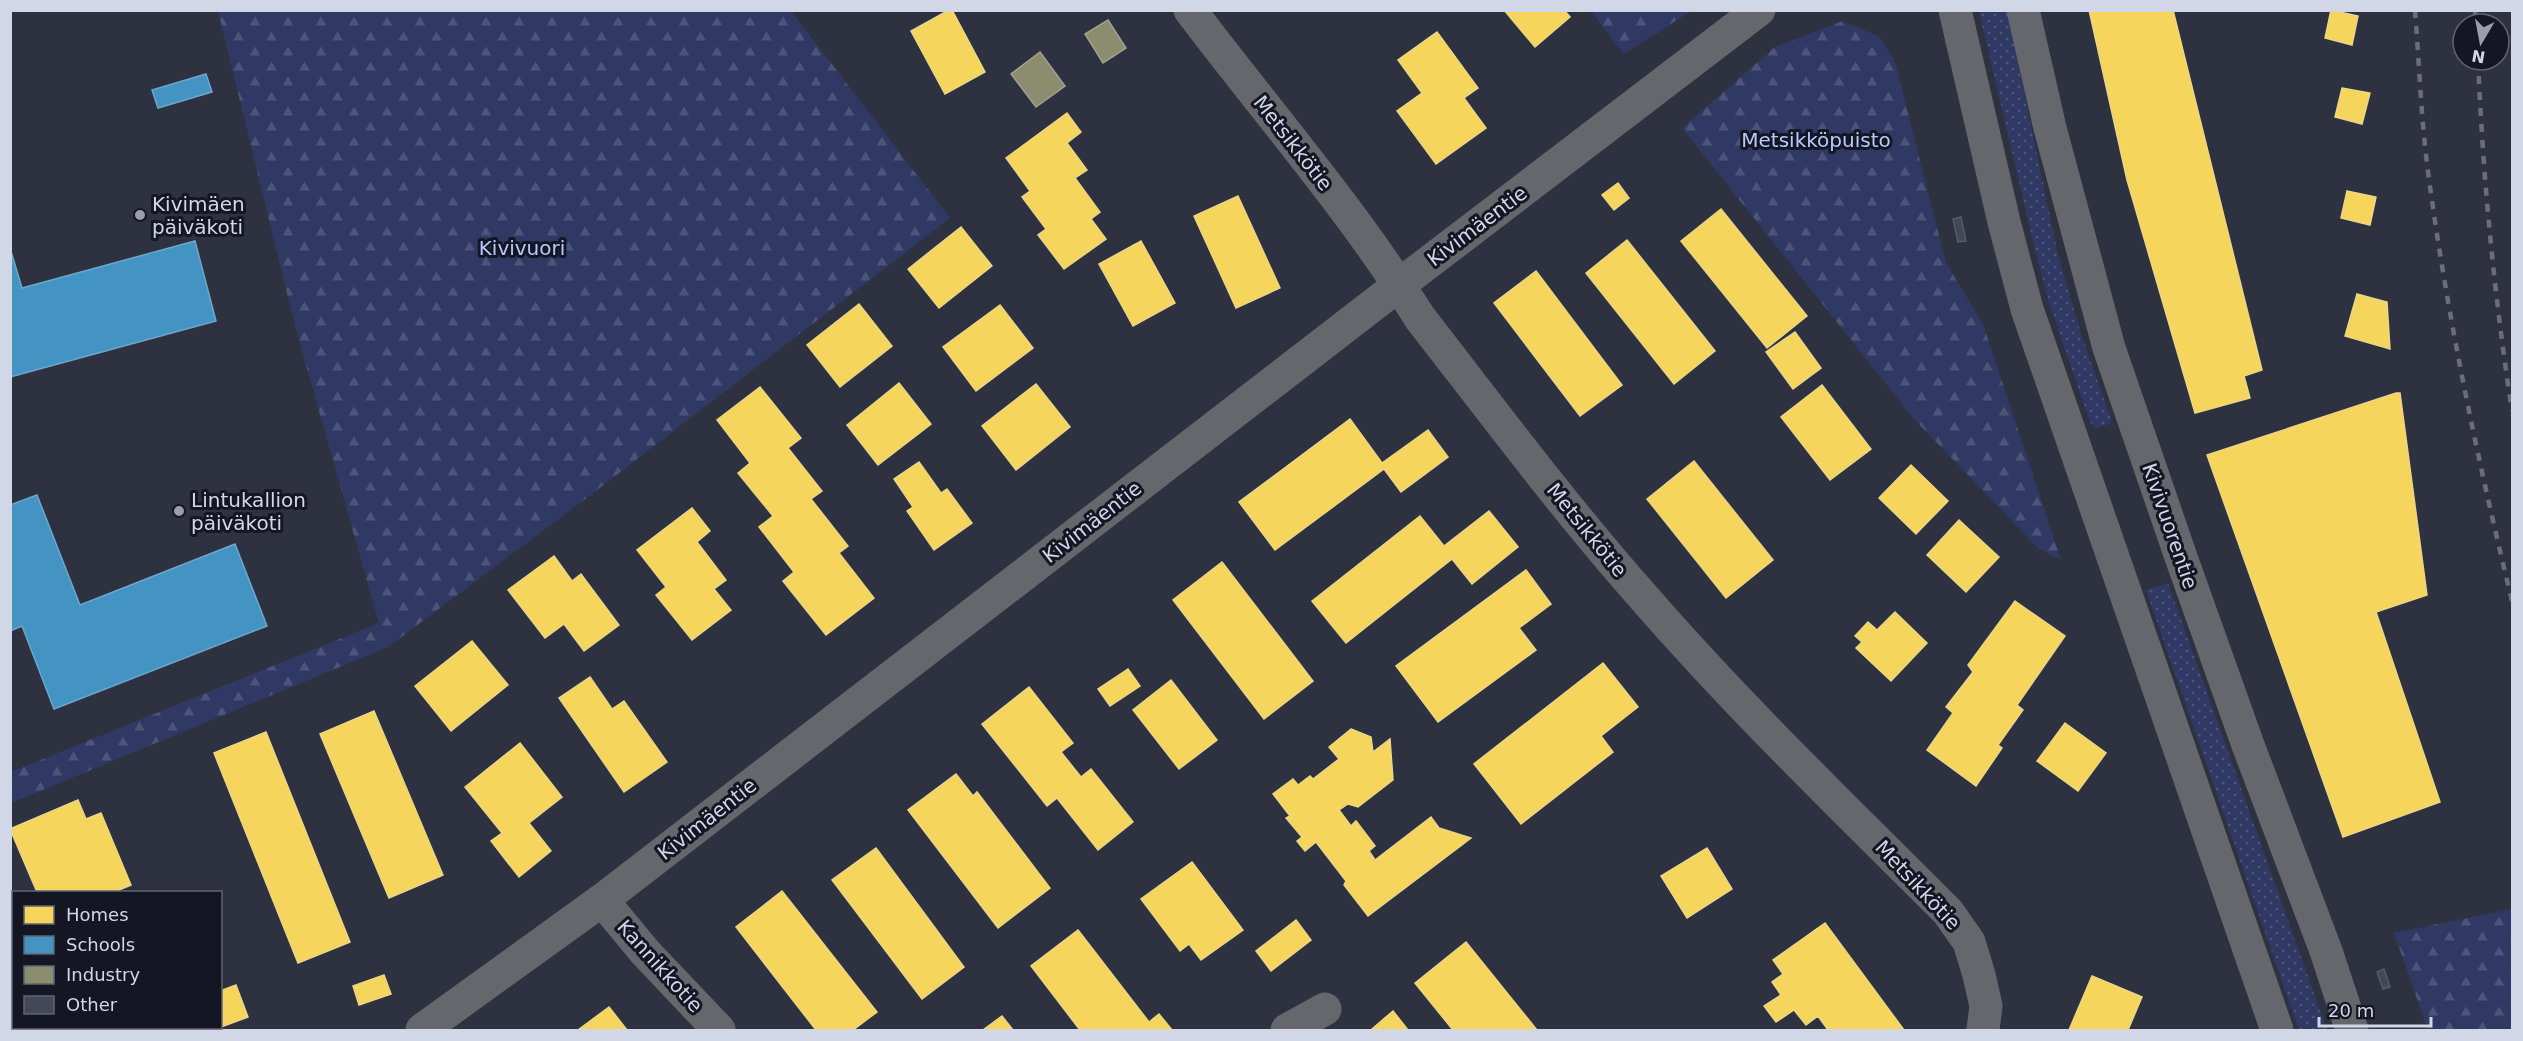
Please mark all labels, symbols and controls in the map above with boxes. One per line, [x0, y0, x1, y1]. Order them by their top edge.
north arrow [2451, 12, 2511, 72]
text: N [2470, 46, 2487, 67]
street label: Metsikkötie [1249, 91, 1337, 195]
park label: Metsikköpuisto [1741, 128, 1891, 152]
street label: Kivimäentie [1422, 181, 1532, 271]
place label: Kivimäen päiväkoti [152, 192, 245, 239]
marker: Kivimäen päiväkoti [133, 208, 147, 222]
park label: Kivivuori [479, 236, 565, 260]
street label: Kivivuorentie [2137, 460, 2203, 592]
street label: Kivimäentie [1038, 476, 1146, 568]
street label: Metsikkötie [1542, 478, 1632, 582]
place label: Lintukallion päiväkoti [191, 488, 306, 535]
marker: Lintukallion päiväkoti [172, 504, 186, 518]
street label: Kivimäentie [653, 773, 761, 865]
street label: Metsikkötie [1870, 835, 1966, 935]
legend [12, 891, 222, 1029]
text: Homes [66, 904, 129, 925]
street label: Kannikkotie [612, 915, 708, 1017]
text: Schools [66, 934, 135, 955]
text: Industry [66, 964, 140, 985]
scale bar [2319, 990, 2432, 1028]
text: Other [66, 994, 118, 1015]
text: 20 m [2328, 1000, 2374, 1021]

